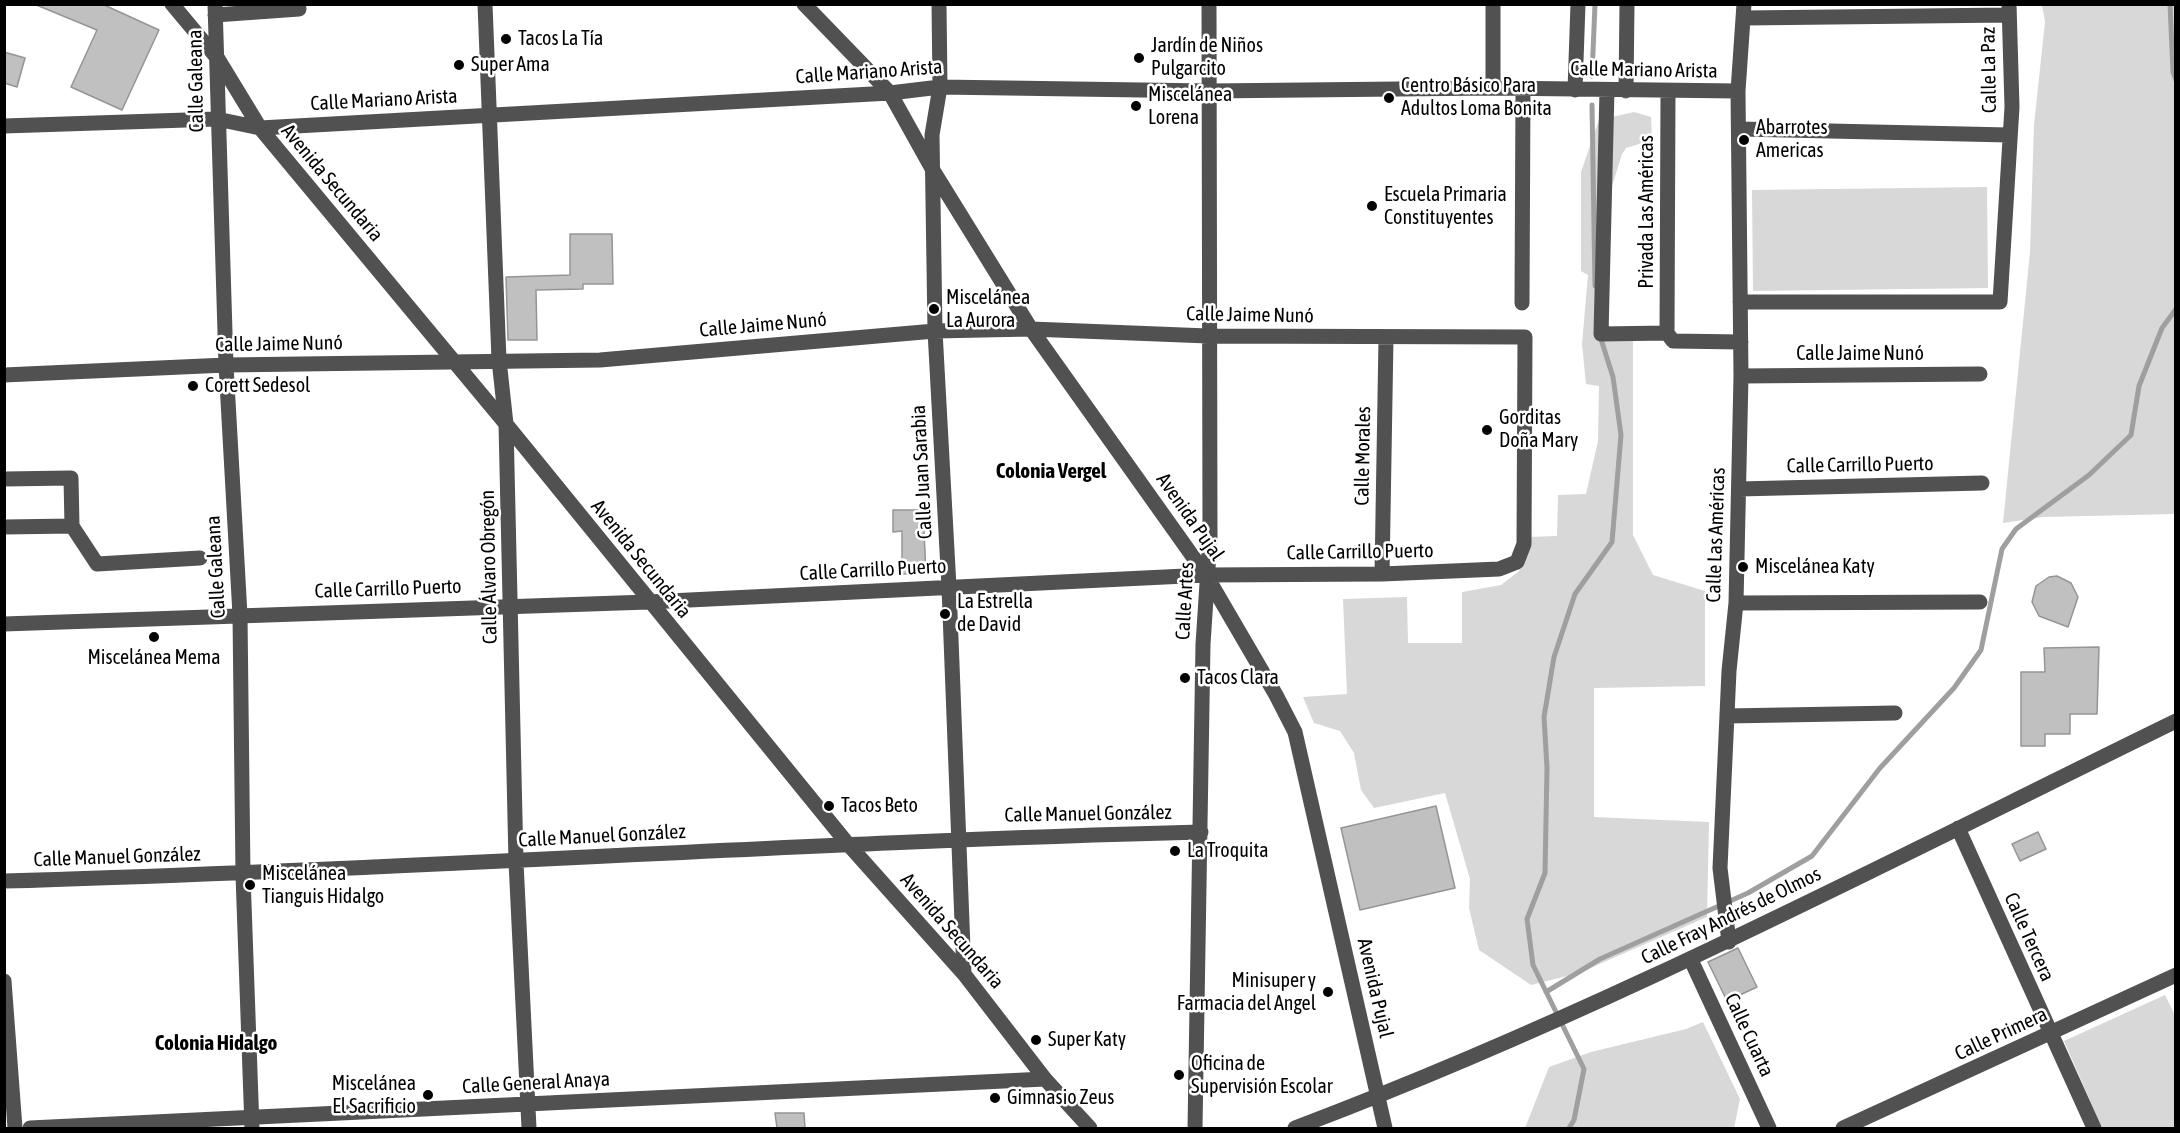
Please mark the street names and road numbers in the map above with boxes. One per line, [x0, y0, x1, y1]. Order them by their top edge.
street label: Calle La Paz [1976, 27, 2002, 113]
street label: Calle Galeana [183, 29, 209, 133]
street label: Calle Mariano Arista [795, 55, 943, 89]
street label: Calle Mariano Arista [1570, 57, 1718, 83]
street label: Calle Mariano Arista [310, 84, 458, 116]
street label: Avenida Secundaria [276, 120, 388, 246]
street label: Privada Las Américas [1635, 135, 1659, 289]
street label: Calle Jaime Nunó [1186, 302, 1314, 328]
street label: Calle Jaime Nunó [698, 307, 828, 343]
street label: Calle Jaime Nunó [215, 331, 343, 357]
street label: Calle Jaime Nunó [1796, 342, 1924, 366]
street label: Calle Juan Sarabia [907, 404, 937, 540]
street label: Calle Morales [1350, 406, 1376, 506]
street label: Calle Carrillo Puerto [1786, 452, 1934, 478]
street label: Calle Las Américas [1702, 467, 1730, 603]
street label: Avenida Pujal [1151, 469, 1229, 565]
street label: Calle Álvaro Obregón [476, 490, 502, 644]
street label: Avenida Secundaria [586, 495, 696, 623]
street label: Calle Galeana [201, 515, 231, 619]
street label: Calle Carrillo Puerto [1286, 539, 1434, 565]
street label: Calle Carrillo Puerto [799, 554, 947, 586]
street label: Calle Artes [1171, 562, 1199, 640]
street label: Calle Carrillo Puerto [314, 574, 462, 604]
street label: Calle Manuel González [1004, 801, 1172, 827]
street label: Calle Manuel González [518, 820, 686, 852]
street label: Calle Manuel González [33, 842, 201, 872]
street label: Calle Fray Andrés de Olmos [1637, 862, 1825, 970]
street label: Avenida Secundaria [895, 868, 1009, 994]
street label: Calle Tercera [1999, 889, 2059, 985]
street label: Avenida Pujal [1352, 936, 1398, 1040]
street label: Calle Cuarta [1719, 989, 1779, 1081]
street label: Calle Primera [1951, 1002, 2051, 1066]
street label: Calle General Anaya [461, 1067, 611, 1099]

